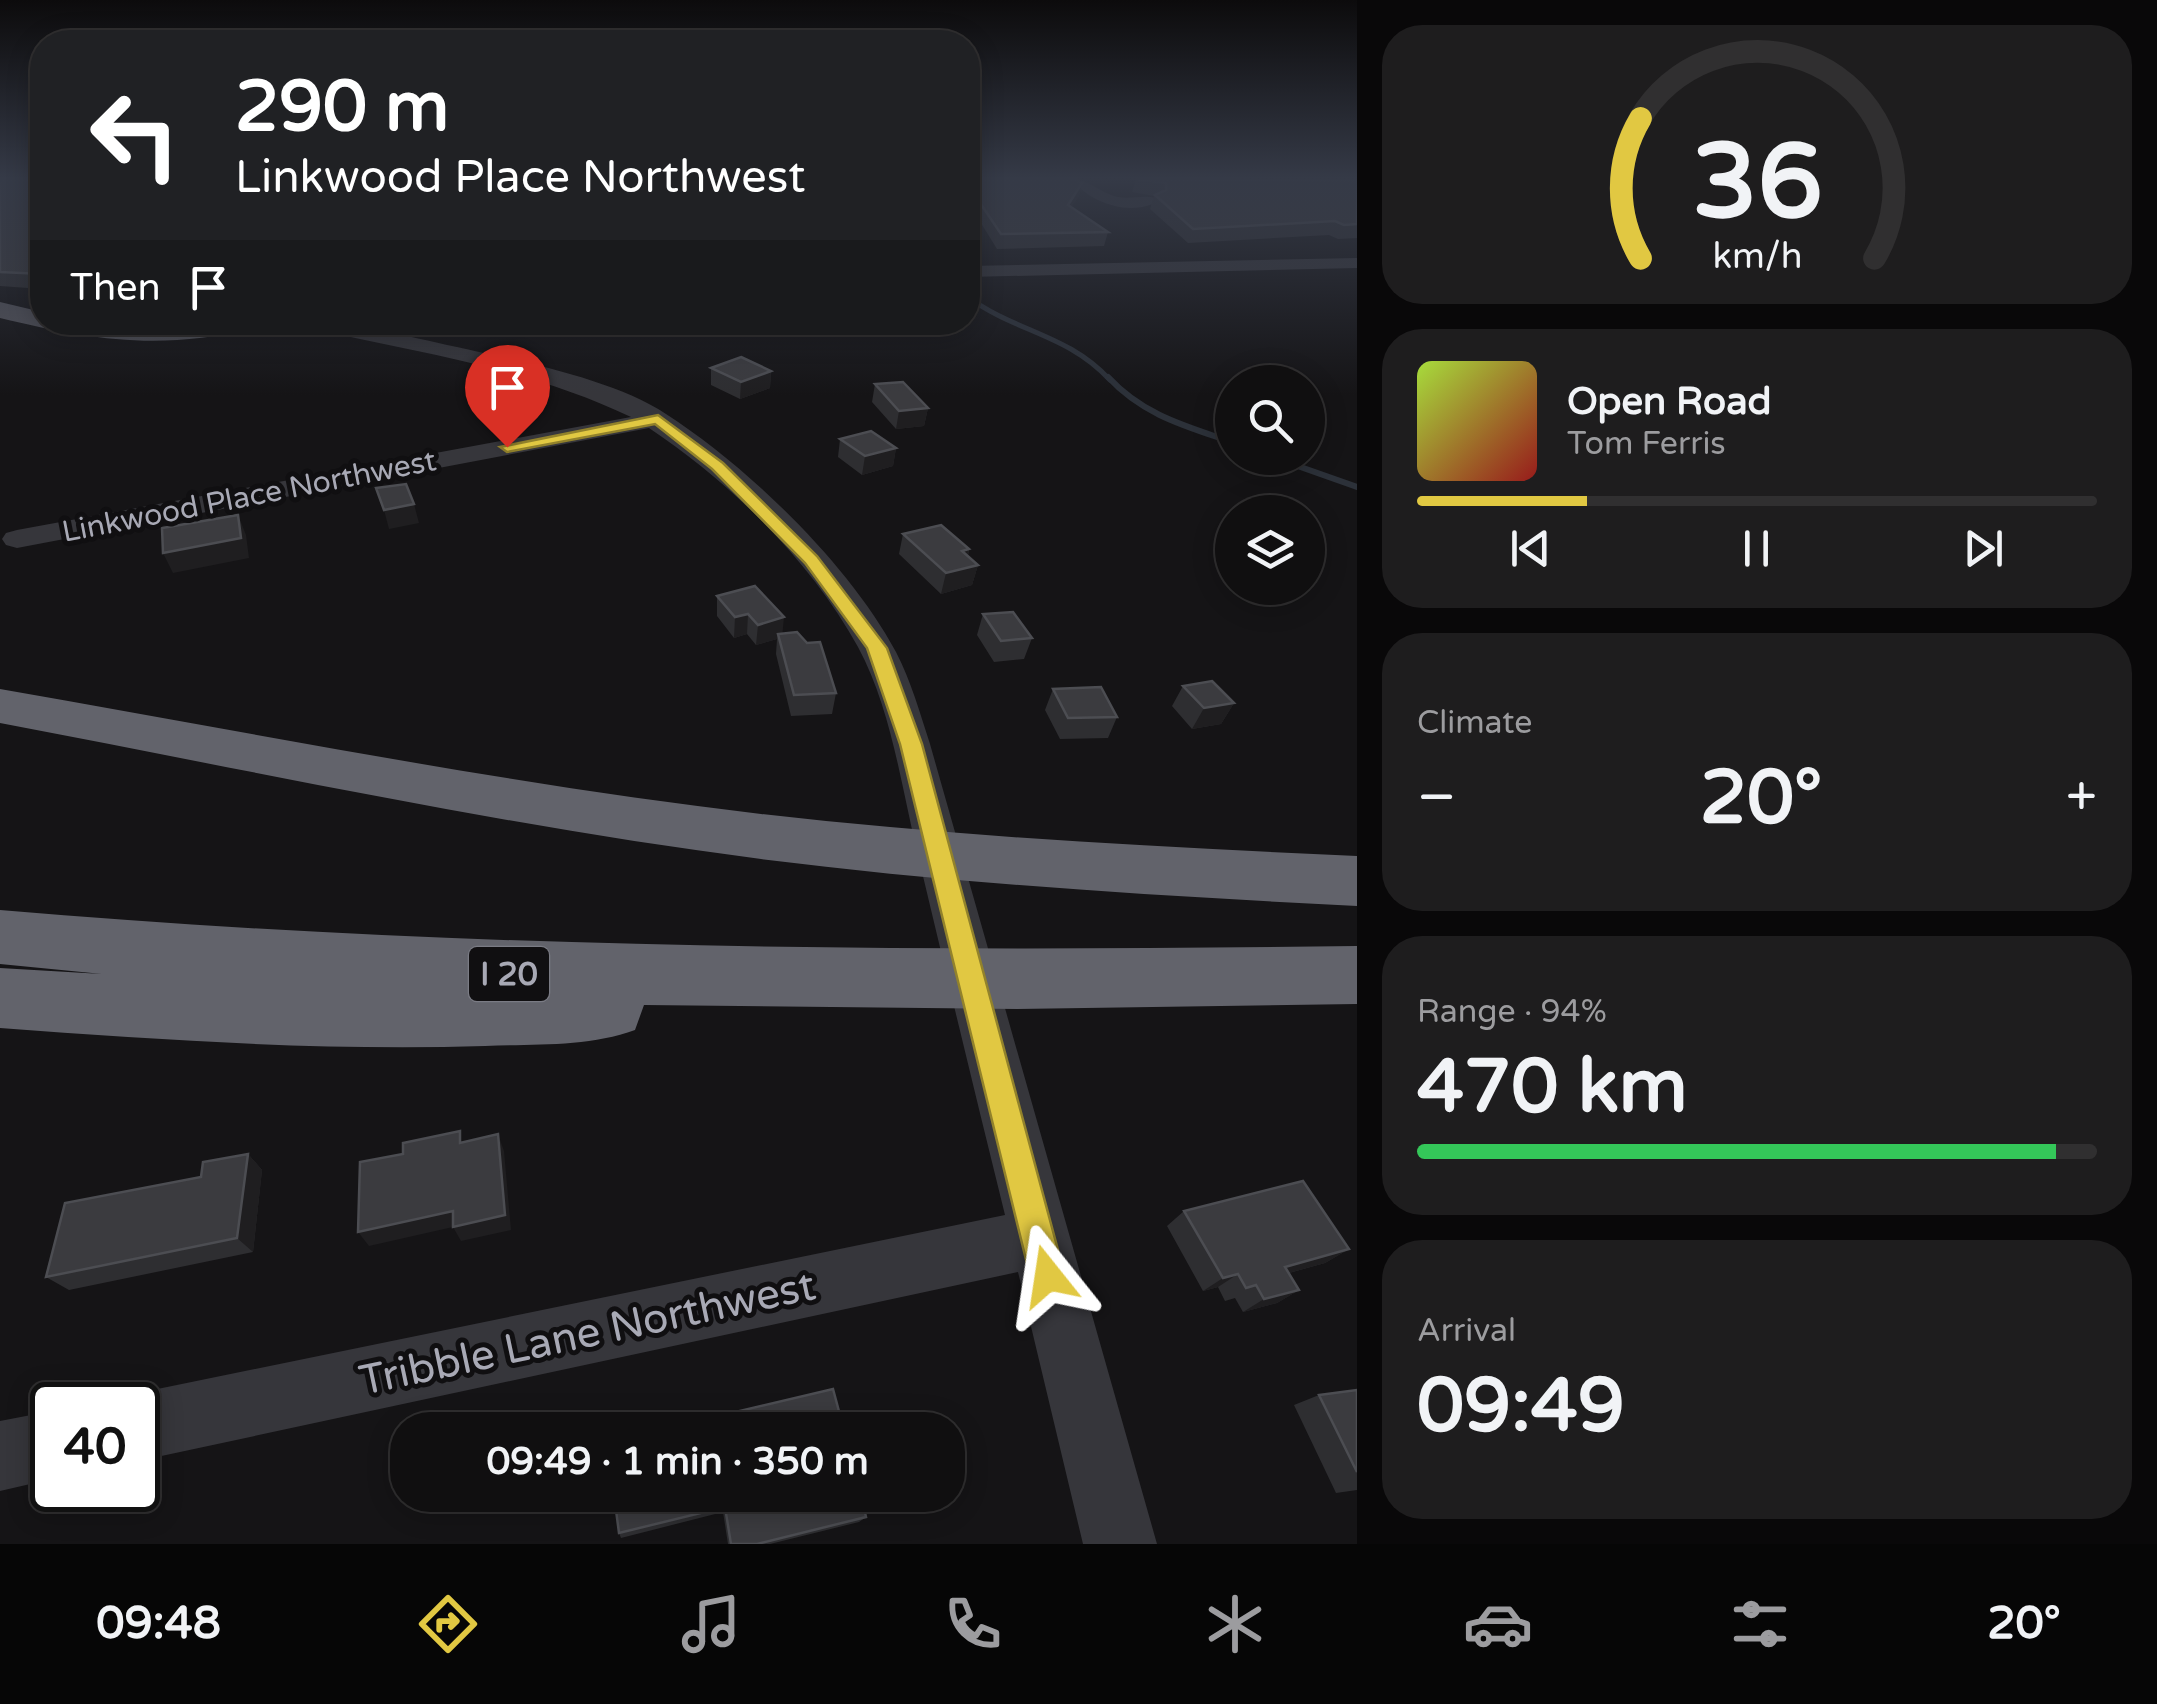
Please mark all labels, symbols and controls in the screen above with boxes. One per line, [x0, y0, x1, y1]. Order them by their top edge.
text: 290 m [235, 66, 449, 150]
icon: left [70, 70, 200, 200]
text: 36 [1692, 121, 1822, 246]
text: Linkwood Place Northwest [235, 151, 805, 205]
text: km/h [1712, 235, 1802, 278]
icon: arrive [181, 260, 236, 315]
text: Then [70, 265, 161, 311]
pin [465, 345, 550, 448]
icon: arrive [480, 360, 535, 415]
map controls [1215, 365, 1325, 605]
button: search [1215, 365, 1325, 475]
text: Open Road [1567, 379, 1772, 425]
text: Tom Ferris [1567, 425, 1726, 463]
street label: Linkwood Place Northwest [59, 442, 439, 551]
button: layers [1215, 495, 1325, 605]
icon: previous [1503, 521, 1558, 576]
icon: pause [1729, 521, 1784, 576]
icon: next [1956, 521, 2011, 576]
text: Climate [1417, 704, 1532, 742]
text: 20° [1700, 753, 1822, 843]
text: − [1417, 765, 1456, 831]
text: + [2066, 765, 2097, 831]
road number: I 20 [469, 947, 549, 1001]
text: Range · 94% [1417, 993, 1607, 1031]
text: 470 km [1417, 1042, 1688, 1132]
position arrow [996, 1224, 1100, 1328]
street label: Tribble Lane Northwest [355, 1260, 820, 1407]
text: Arrival [1417, 1312, 1516, 1350]
text: 09:49 [1417, 1361, 1625, 1451]
speed limit sign: 40 [30, 1382, 160, 1512]
text: 09:49 · 1 min · 350 m [486, 1439, 869, 1485]
icon: directions [413, 1589, 483, 1659]
icon: music [676, 1589, 746, 1659]
icon: phone [938, 1589, 1008, 1659]
icon: climate [1200, 1589, 1270, 1659]
icon: car [1463, 1589, 1533, 1659]
icon: filters [1725, 1589, 1795, 1659]
text: 09:48 [96, 1597, 221, 1651]
text: 20° [1987, 1597, 2061, 1651]

